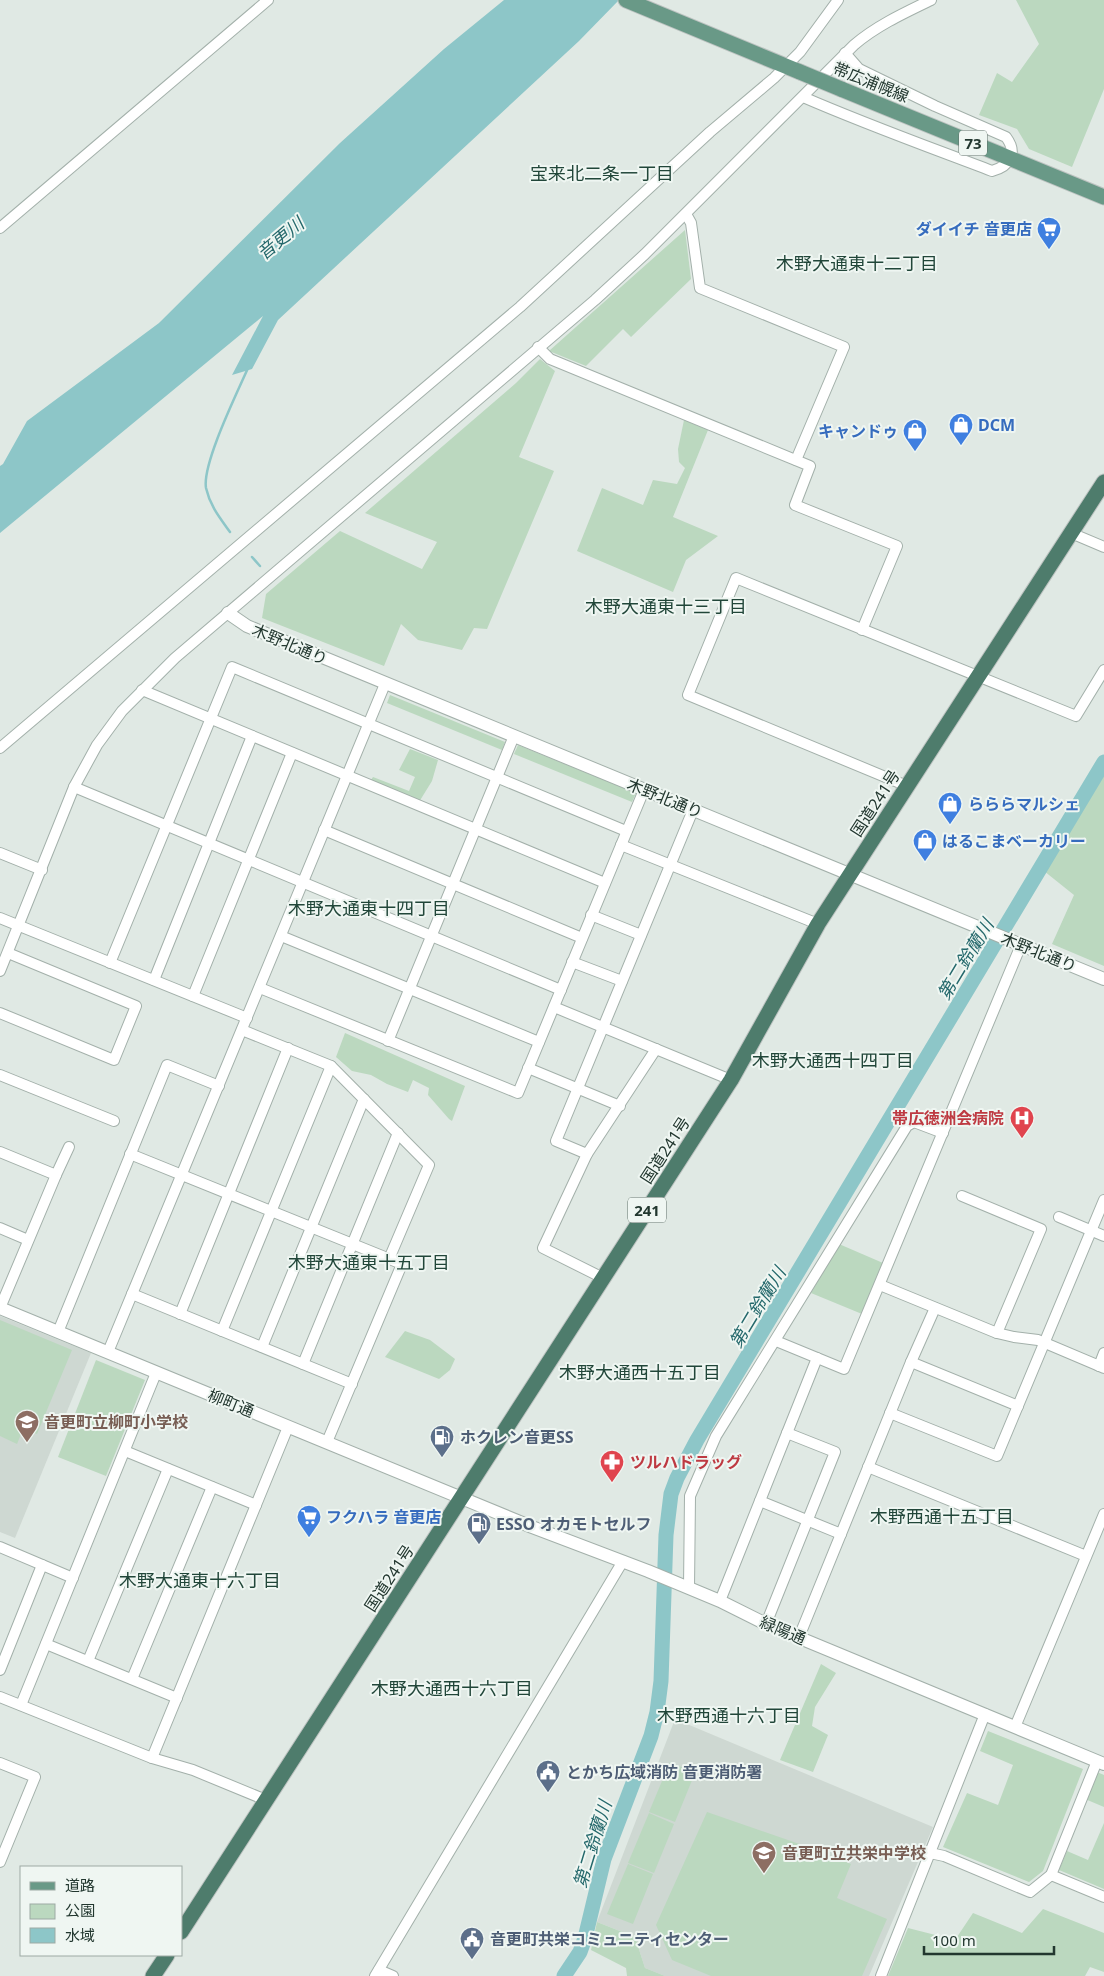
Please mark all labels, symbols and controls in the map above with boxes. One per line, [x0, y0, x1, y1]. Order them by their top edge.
street label: 帯広浦幌線 [830, 57, 912, 107]
road number: 73 [959, 130, 987, 156]
district label: 宝来北二条一丁目 [530, 161, 674, 185]
water label: 音更川 [252, 210, 310, 265]
supermarket icon: ダイイチ 音更店 [1036, 216, 1062, 250]
place label: ダイイチ 音更店 [916, 218, 1032, 240]
district label: 木野大通東十二丁目 [776, 251, 938, 275]
shop icon: DCM [948, 412, 974, 446]
place label: DCM [978, 414, 1015, 436]
shop icon: キャンドゥ [902, 418, 928, 452]
place label: キャンドゥ [818, 420, 898, 442]
district label: 木野大通東十三丁目 [585, 594, 747, 618]
street label: 木野北通り [249, 618, 331, 670]
street label: 国道241号 [845, 765, 905, 841]
street label: 木野北通り [624, 773, 706, 823]
shop icon: らららマルシェ [937, 791, 963, 825]
place label: らららマルシェ [968, 793, 1080, 815]
shop icon: はるこまベーカリー [912, 828, 938, 862]
place label: はるこまベーカリー [942, 830, 1086, 852]
district label: 木野大通東十四丁目 [288, 896, 450, 920]
water label: 第二鈴蘭川 [932, 913, 999, 1004]
street label: 木野北通り [998, 927, 1080, 977]
district label: 木野大通西十四丁目 [752, 1048, 914, 1072]
hospital icon: 帯広徳洲会病院 [1009, 1105, 1035, 1139]
place label: 帯広徳洲会病院 [892, 1107, 1004, 1129]
street label: 国道241号 [635, 1112, 695, 1188]
road number: 241 [628, 1198, 666, 1222]
district label: 木野大通東十五丁目 [288, 1250, 450, 1274]
water label: 第二鈴蘭川 [724, 1261, 791, 1352]
district label: 木野大通西十五丁目 [559, 1360, 721, 1384]
street label: 柳町通 [205, 1384, 257, 1422]
school or university icon: 音更町立柳町小学校 [14, 1409, 40, 1443]
place label: 音更町立柳町小学校 [44, 1411, 188, 1433]
fuel station icon: ホクレン音更SS [429, 1424, 455, 1458]
place label: ホクレン音更SS [460, 1426, 574, 1448]
pharmacy icon: ツルハドラッグ [599, 1449, 625, 1483]
place label: ツルハドラッグ [630, 1451, 742, 1473]
supermarket icon: フクハラ 音更店 [296, 1504, 322, 1538]
district label: 木野西通十五丁目 [870, 1504, 1014, 1528]
place label: フクハラ 音更店 [326, 1506, 441, 1528]
fuel station icon: ESSO オカモトセルフ [466, 1511, 492, 1545]
place label: ESSO オカモトセルフ [496, 1513, 651, 1535]
street label: 国道241号 [359, 1540, 419, 1616]
district label: 木野大通東十六丁目 [119, 1568, 281, 1592]
street label: 緑陽通 [757, 1610, 809, 1650]
district label: 木野大通西十六丁目 [371, 1676, 533, 1700]
district label: 木野西通十六丁目 [657, 1703, 801, 1727]
public building icon: とかち広域消防 音更消防署 [535, 1759, 561, 1793]
place label: とかち広域消防 音更消防署 [566, 1761, 762, 1783]
water label: 第二鈴蘭川 [567, 1796, 617, 1891]
school or university icon: 音更町立共栄中学校 [751, 1840, 777, 1874]
place label: 音更町立共栄中学校 [782, 1842, 926, 1864]
legend [20, 1866, 182, 1956]
text: 道路 [65, 1875, 95, 1895]
text: 公園 [65, 1900, 95, 1920]
scale bar [924, 1924, 1054, 1956]
text: 水域 [65, 1925, 95, 1945]
public building icon: 音更町共栄コミュニティセンター [459, 1926, 485, 1960]
place label: 音更町共栄コミュニティセンター [490, 1928, 729, 1950]
text: 100 m [932, 1930, 976, 1950]

